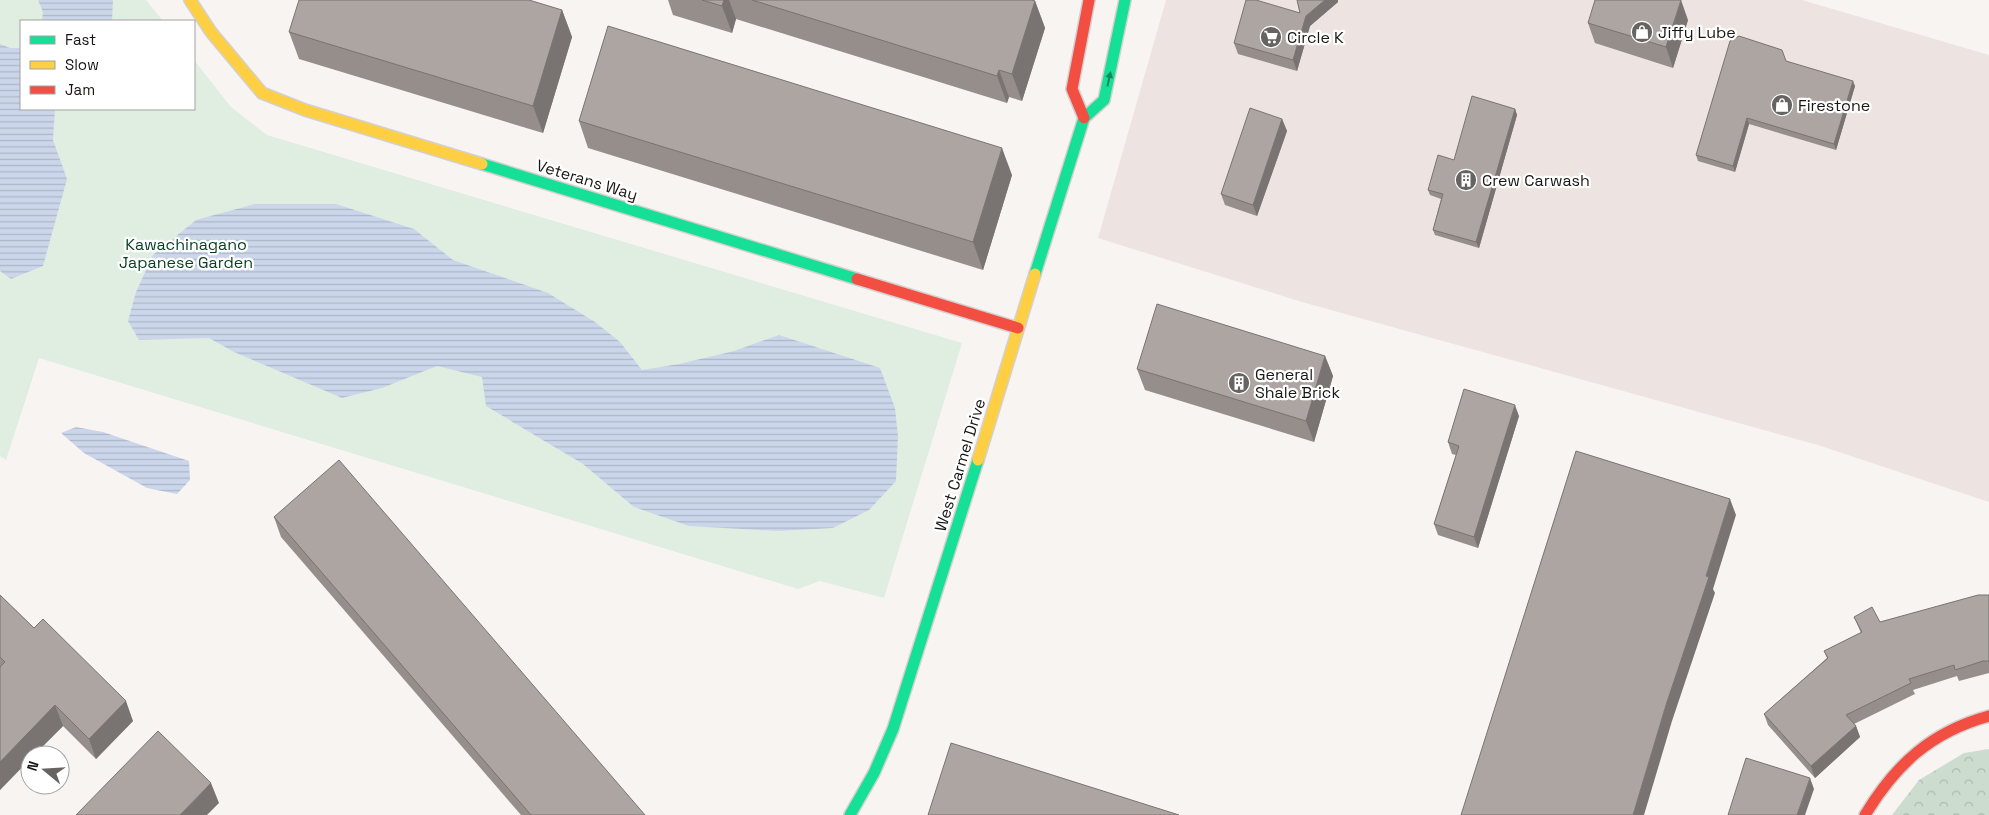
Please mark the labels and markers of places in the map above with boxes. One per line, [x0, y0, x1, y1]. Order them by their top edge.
shop icon: Jiffy Lube [1630, 20, 1654, 44]
place label: Jiffy Lube [1658, 22, 1736, 43]
supermarket icon: Circle K [1259, 25, 1283, 49]
place label: Circle K [1287, 27, 1344, 48]
shop icon: Firestone [1770, 93, 1794, 117]
place label: Firestone [1798, 95, 1870, 116]
building icon: Crew Carwash [1454, 168, 1478, 192]
place label: Crew Carwash [1482, 170, 1590, 191]
place label: General Shale Brick [1255, 364, 1340, 403]
building icon: General Shale Brick [1227, 371, 1251, 395]

